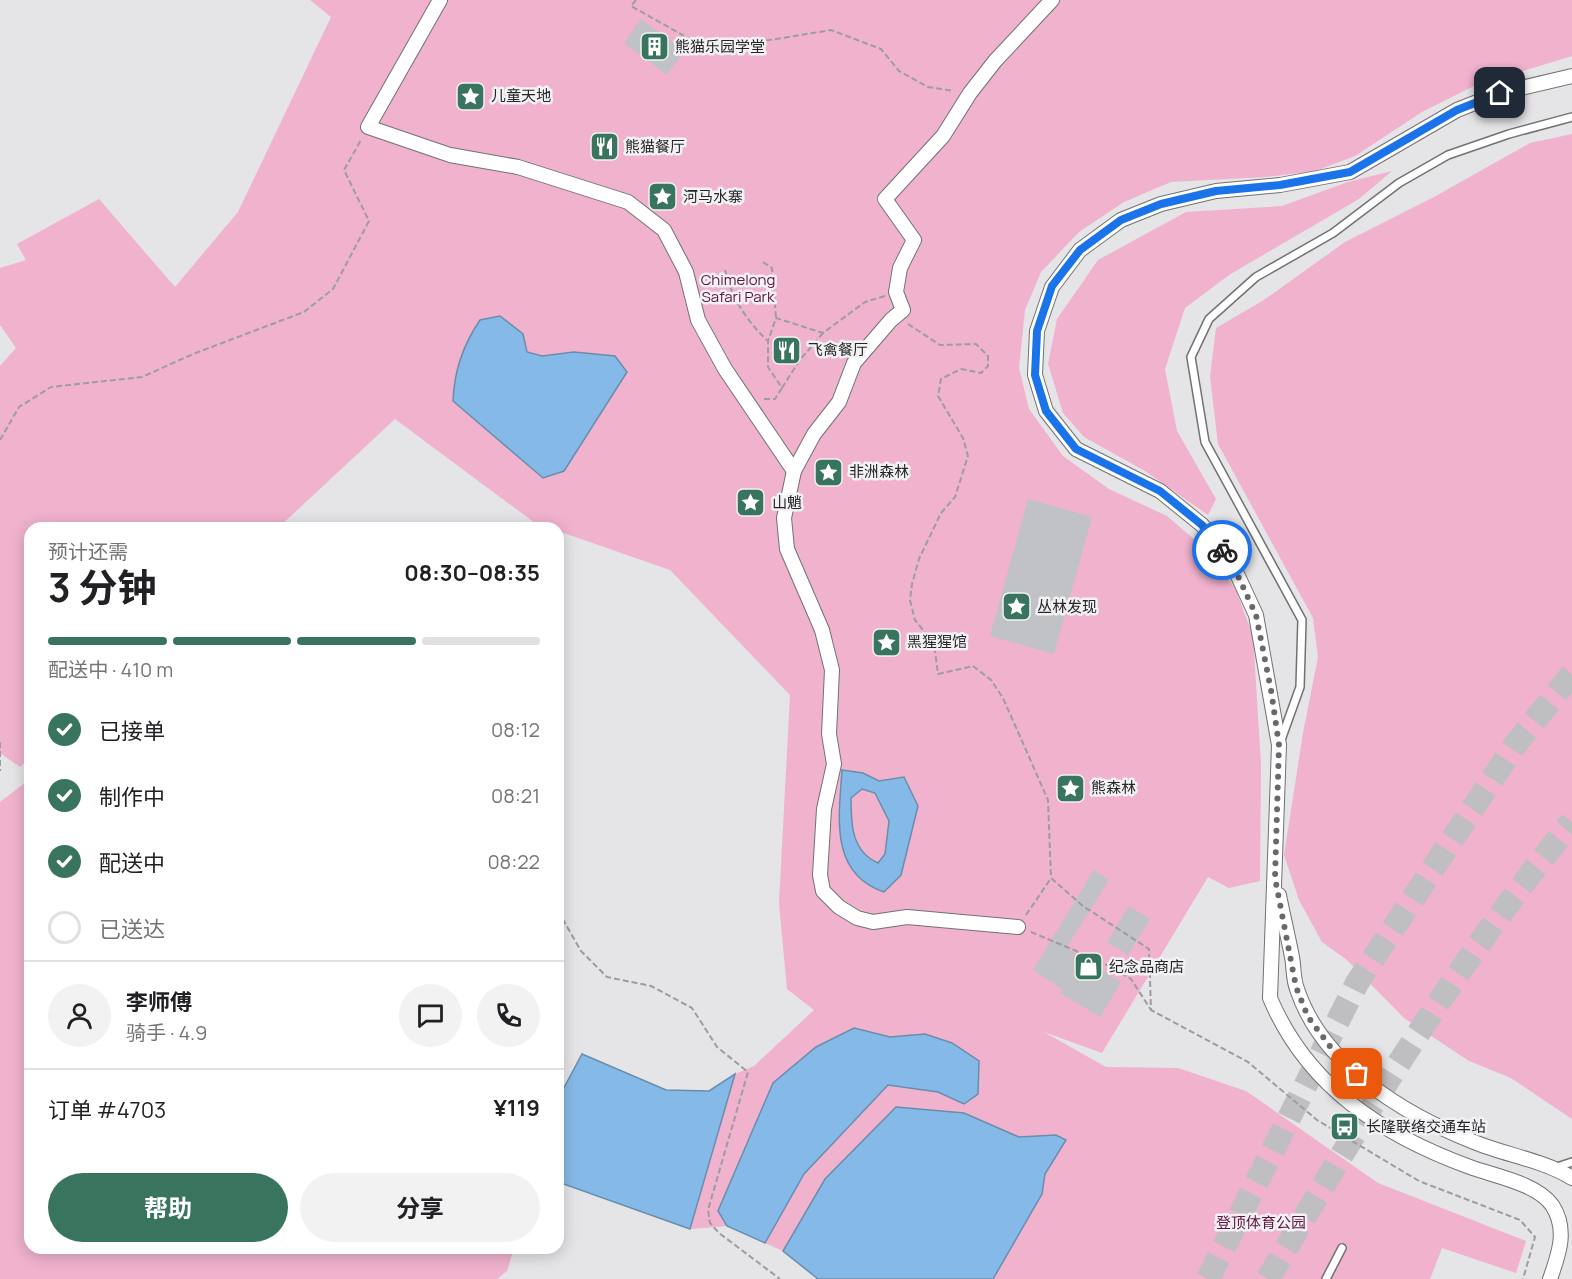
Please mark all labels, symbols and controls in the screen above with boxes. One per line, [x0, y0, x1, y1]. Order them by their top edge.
building icon: 熊猫乐园学堂 [638, 31, 670, 63]
place label: 熊猫乐园学堂 [675, 36, 765, 57]
pin [1474, 67, 1525, 118]
icon: home [1483, 76, 1516, 109]
place icon: 儿童天地 [454, 80, 486, 112]
place label: 儿童天地 [491, 85, 551, 106]
restaurant icon: 熊猫餐厅 [588, 131, 620, 163]
place label: 熊猫餐厅 [625, 136, 685, 157]
place icon: 河马水寨 [646, 181, 678, 213]
place label: 河马水寨 [683, 186, 743, 207]
park label: Chimelong Safari Park [701, 269, 775, 307]
restaurant icon: 飞禽餐厅 [771, 334, 803, 366]
place label: 飞禽餐厅 [808, 339, 868, 360]
place icon: 非洲森林 [812, 456, 844, 488]
place label: 非洲森林 [849, 461, 909, 482]
place icon: 山魈 [735, 487, 767, 519]
place label: 山魈 [772, 492, 802, 513]
courier [1192, 520, 1252, 580]
icon: bike [1206, 534, 1239, 567]
text: 预计还需 [48, 538, 128, 565]
text: 08:30–08:35 [404, 558, 540, 588]
text: 3 分钟 [48, 560, 156, 614]
place icon: 丛林发现 [1000, 591, 1032, 623]
place label: 丛林发现 [1037, 596, 1097, 617]
place icon: 黑猩猩馆 [870, 626, 902, 658]
place label: 黑猩猩馆 [907, 631, 967, 652]
text: 配送中 · 410 m [48, 656, 173, 683]
icon: check [48, 713, 81, 746]
text: 已接单 [99, 716, 165, 746]
text: 08:12 [491, 716, 540, 743]
place icon: 熊森林 [1054, 772, 1086, 804]
place label: 熊森林 [1091, 777, 1136, 798]
icon: check [48, 779, 81, 812]
text: 制作中 [99, 782, 165, 812]
text: 08:21 [491, 782, 540, 809]
icon: check [48, 845, 81, 878]
text: 配送中 [99, 848, 165, 878]
text: 08:22 [487, 848, 540, 875]
text: 已送达 [99, 914, 165, 944]
shop icon: 纪念品商店 [1072, 951, 1104, 983]
place label: 纪念品商店 [1109, 956, 1184, 977]
button: person [48, 984, 111, 1047]
button: chat [399, 984, 462, 1047]
button: phone [477, 984, 540, 1047]
text: 李师傅 [126, 987, 192, 1017]
text: 骑手 · 4.9 [126, 1019, 207, 1046]
pin [1331, 1048, 1382, 1099]
icon: bag [1340, 1057, 1373, 1090]
text: ¥119 [494, 1093, 540, 1123]
text: 订单 #4703 [48, 1095, 166, 1125]
bus stop icon: 长隆联络交通车站 [1329, 1111, 1361, 1143]
place label: 长隆联络交通车站 [1366, 1116, 1486, 1137]
button: 帮助 [48, 1173, 288, 1242]
button: 分享 [300, 1173, 540, 1242]
park label: 登顶体育公园 [1216, 1212, 1306, 1233]

